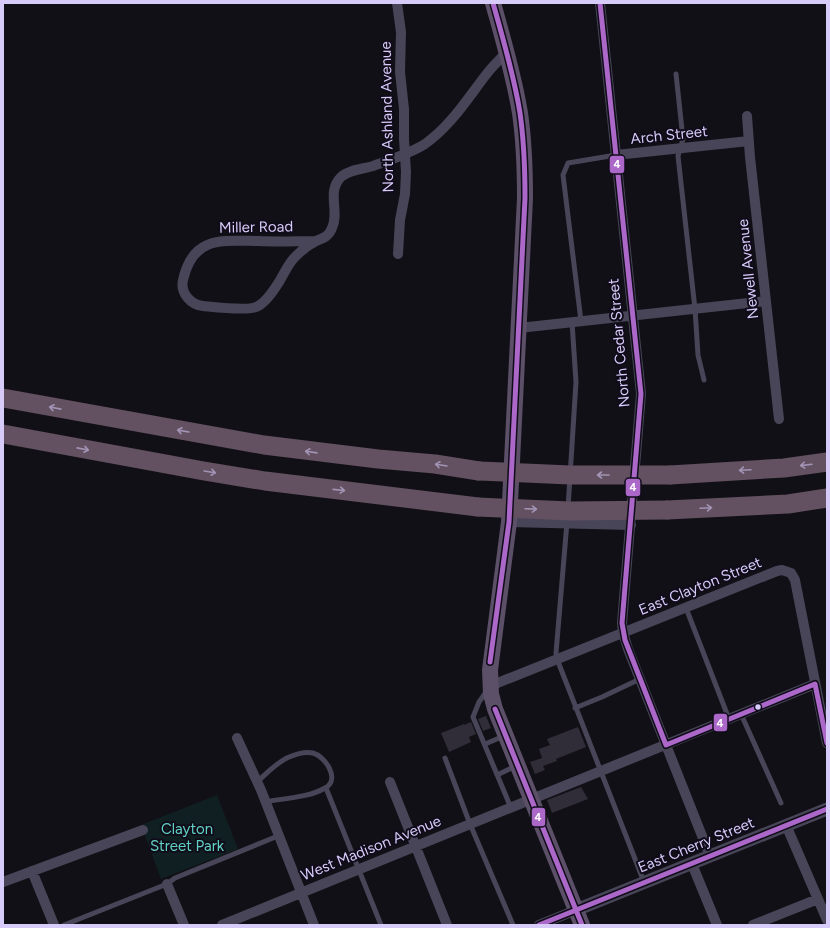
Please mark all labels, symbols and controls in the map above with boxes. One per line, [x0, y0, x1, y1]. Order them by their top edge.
street label: North Ashland Avenue [377, 41, 397, 193]
street label: Arch Street [630, 122, 709, 148]
line badge: 4 [609, 155, 625, 174]
text: 4 [614, 158, 621, 171]
street label: Miller Road [219, 217, 293, 237]
street label: Newell Avenue [734, 218, 762, 320]
street label: North Cedar Street [604, 277, 634, 408]
one-way arrow [49, 404, 62, 412]
one-way arrow [177, 427, 190, 435]
one-way arrow [76, 445, 89, 453]
one-way arrow [305, 448, 318, 456]
one-way arrow [435, 461, 448, 469]
one-way arrow [799, 461, 812, 469]
one-way arrow [739, 466, 752, 474]
one-way arrow [204, 468, 217, 476]
one-way arrow [597, 471, 610, 479]
line badge: 4 [625, 478, 641, 497]
text: 4 [630, 481, 637, 494]
one-way arrow [332, 487, 345, 494]
one-way arrow [524, 505, 537, 513]
one-way arrow [699, 505, 712, 512]
street label: East Clayton Street [636, 553, 764, 619]
unlabelled marker [753, 702, 763, 712]
line badge: 4 [713, 713, 728, 732]
text: 4 [717, 717, 724, 730]
line badge: 4 [531, 807, 546, 827]
text: 4 [535, 811, 542, 824]
street label: West Madison Avenue [298, 812, 444, 884]
street label: East Cherry Street [635, 813, 757, 877]
park label: Clayton Street Park [150, 820, 225, 855]

